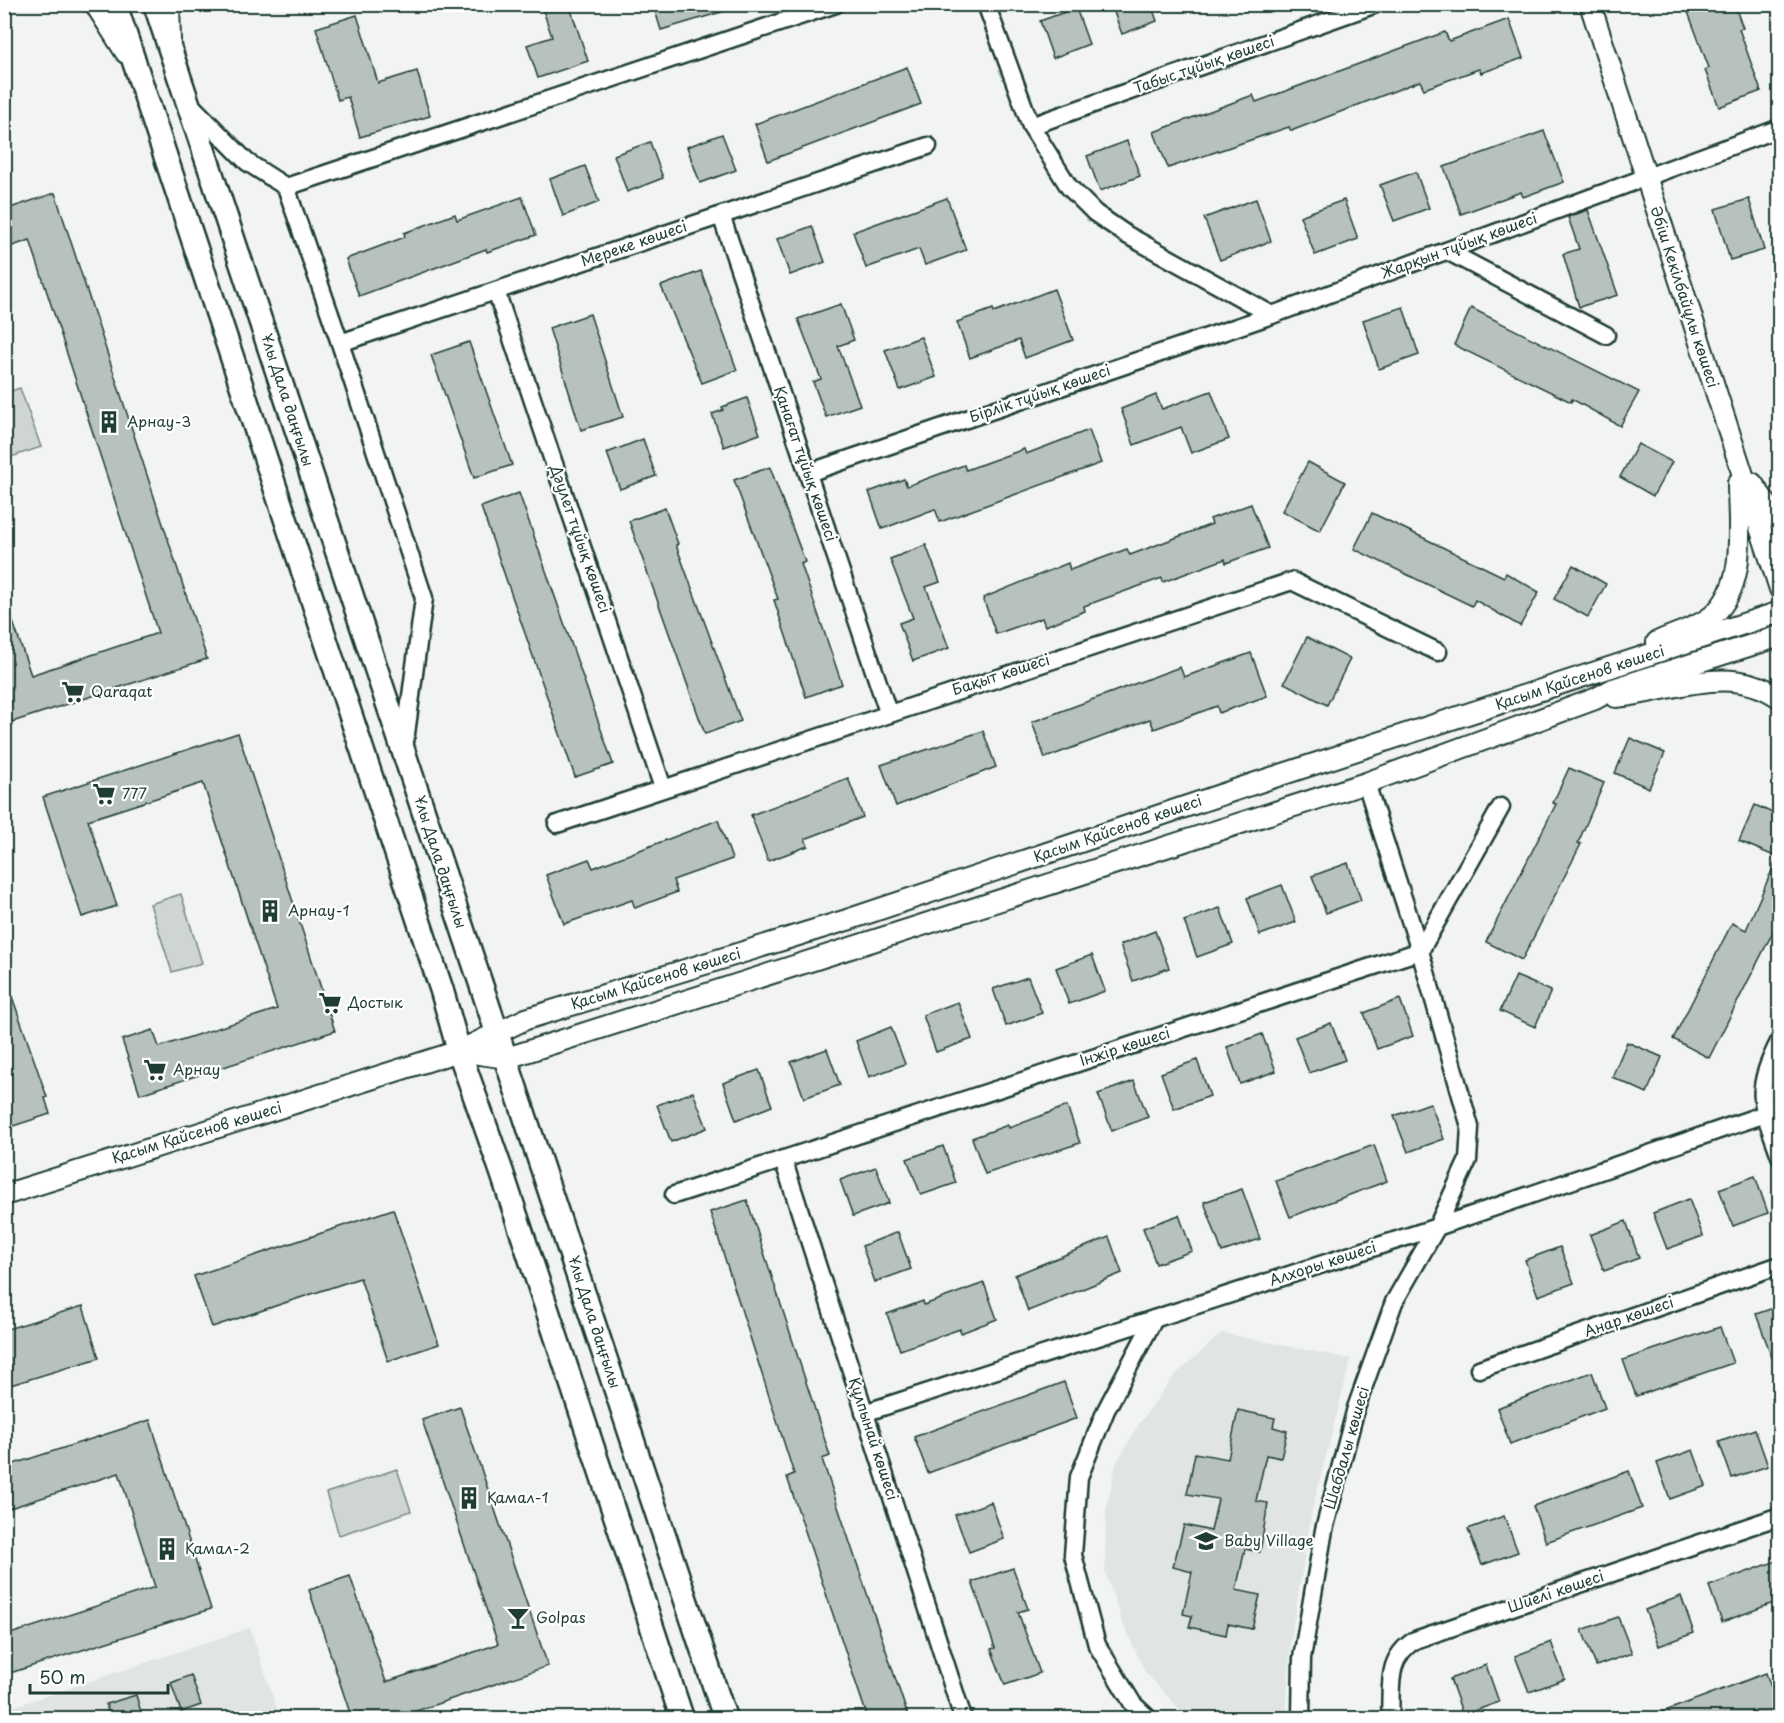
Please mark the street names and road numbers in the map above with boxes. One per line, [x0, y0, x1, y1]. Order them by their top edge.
street label: Табыс тұйық көшесі [1130, 29, 1277, 99]
street label: Әбіш Кекілбайұлы көшесі [1645, 203, 1726, 390]
street label: Жарқын тұйық көшесі [1377, 206, 1540, 284]
street label: Мереке көшесі [577, 214, 690, 272]
street label: Ұлы Дала даңғылы [256, 330, 321, 469]
street label: Бірлік тұйық көшесі [966, 358, 1113, 428]
street label: Қанағат тұйық көшесі [769, 383, 844, 544]
street label: Дәулет тұйық көшесі [545, 460, 618, 616]
street label: Қасым Қайсенов көшесі [1492, 638, 1667, 715]
street label: Бақыт көшесі [949, 647, 1052, 700]
street label: Қасым Қайсенов көшесі [1030, 788, 1205, 867]
street label: Ұлы Дала даңғылы [409, 792, 474, 931]
street label: Қасым Қайсенов көшесі [568, 941, 743, 1014]
street label: Інжір көшесі [1076, 1020, 1173, 1071]
street label: Қасым Қайсенов көшесі [109, 1095, 284, 1168]
street label: Алхоры көшесі [1266, 1234, 1379, 1291]
street label: Ұлы Дала даңғылы [563, 1252, 628, 1391]
street label: Анар көшесі [1581, 1289, 1676, 1342]
street label: Құлпынай көшесі [844, 1374, 905, 1503]
street label: Шабдалы көшесі [1317, 1383, 1374, 1512]
street label: Шиелі көшесі [1504, 1563, 1607, 1618]

